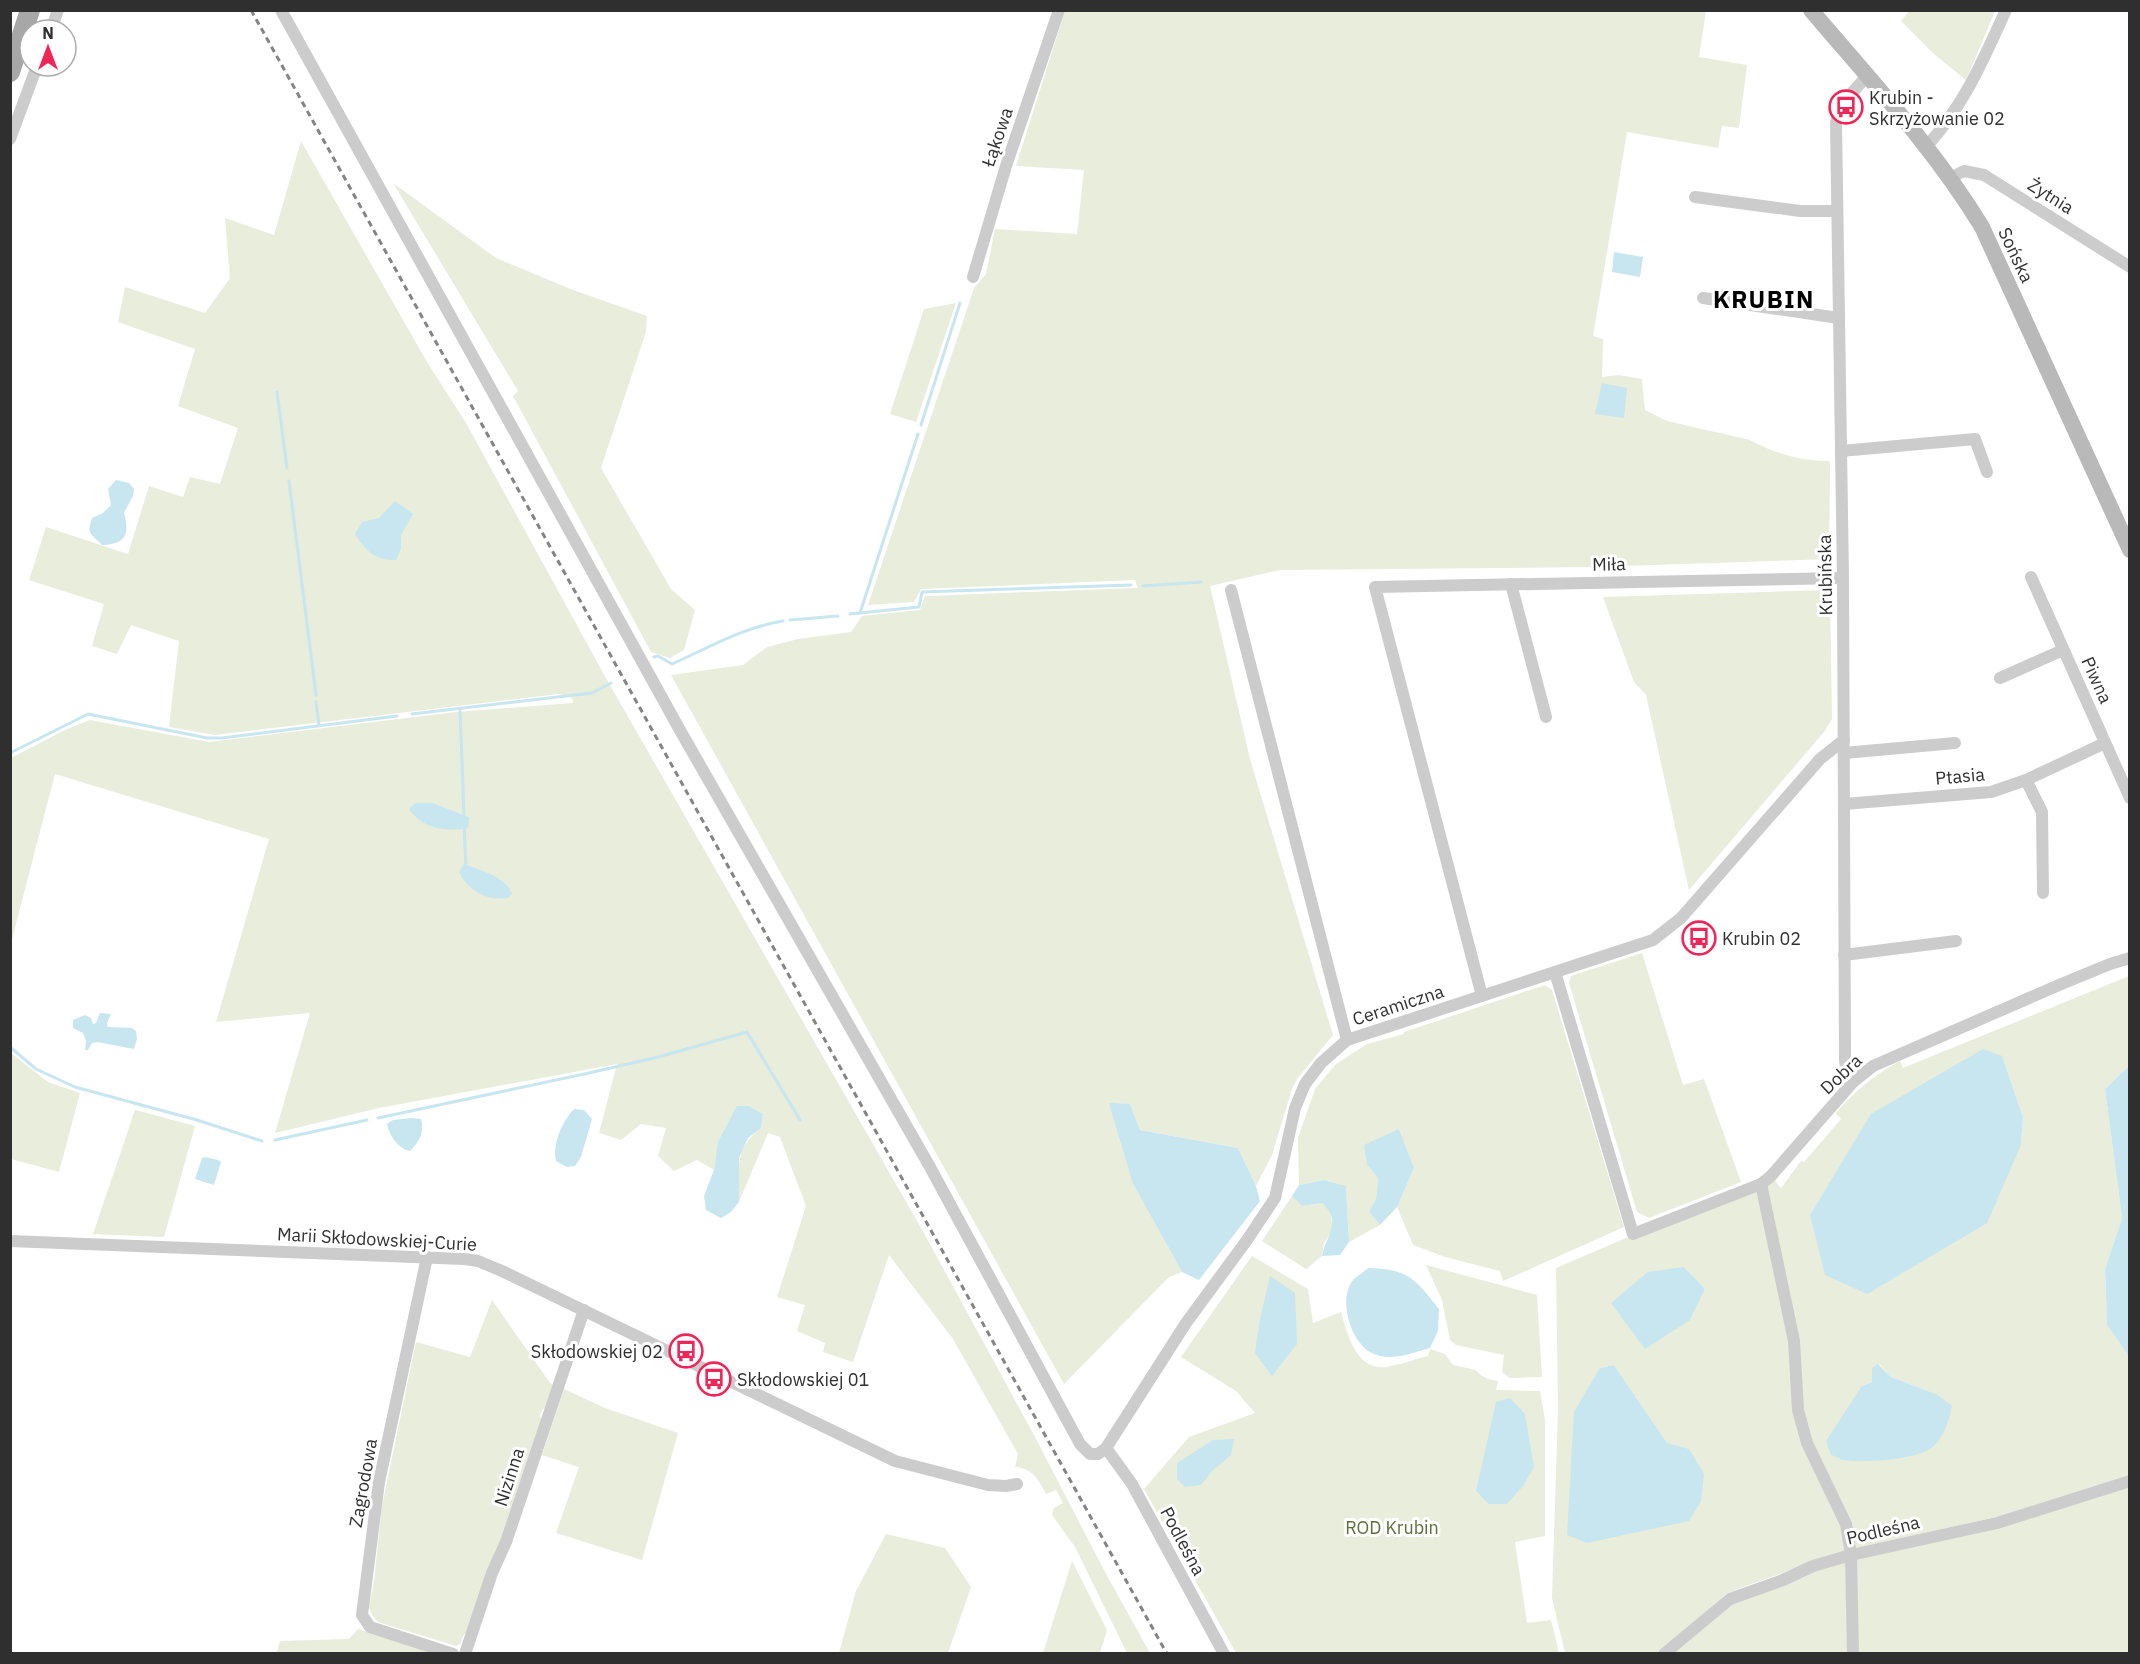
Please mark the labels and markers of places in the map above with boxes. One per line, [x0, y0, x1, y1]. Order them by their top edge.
place label: Krubin - Skrzyżowanie 02 [1869, 86, 2005, 130]
bus stop icon: Krubin - Skrzyżowanie 02 [1828, 89, 1864, 125]
bus stop icon: Krubin 02 [1681, 920, 1717, 956]
place label: Krubin 02 [1722, 927, 1801, 950]
bus stop icon: Skłodowskiej 02 [668, 1333, 704, 1369]
place label: Skłodowskiej 02 [531, 1340, 663, 1363]
bus stop icon: Skłodowskiej 01 [696, 1361, 732, 1397]
place label: Skłodowskiej 01 [737, 1368, 869, 1391]

